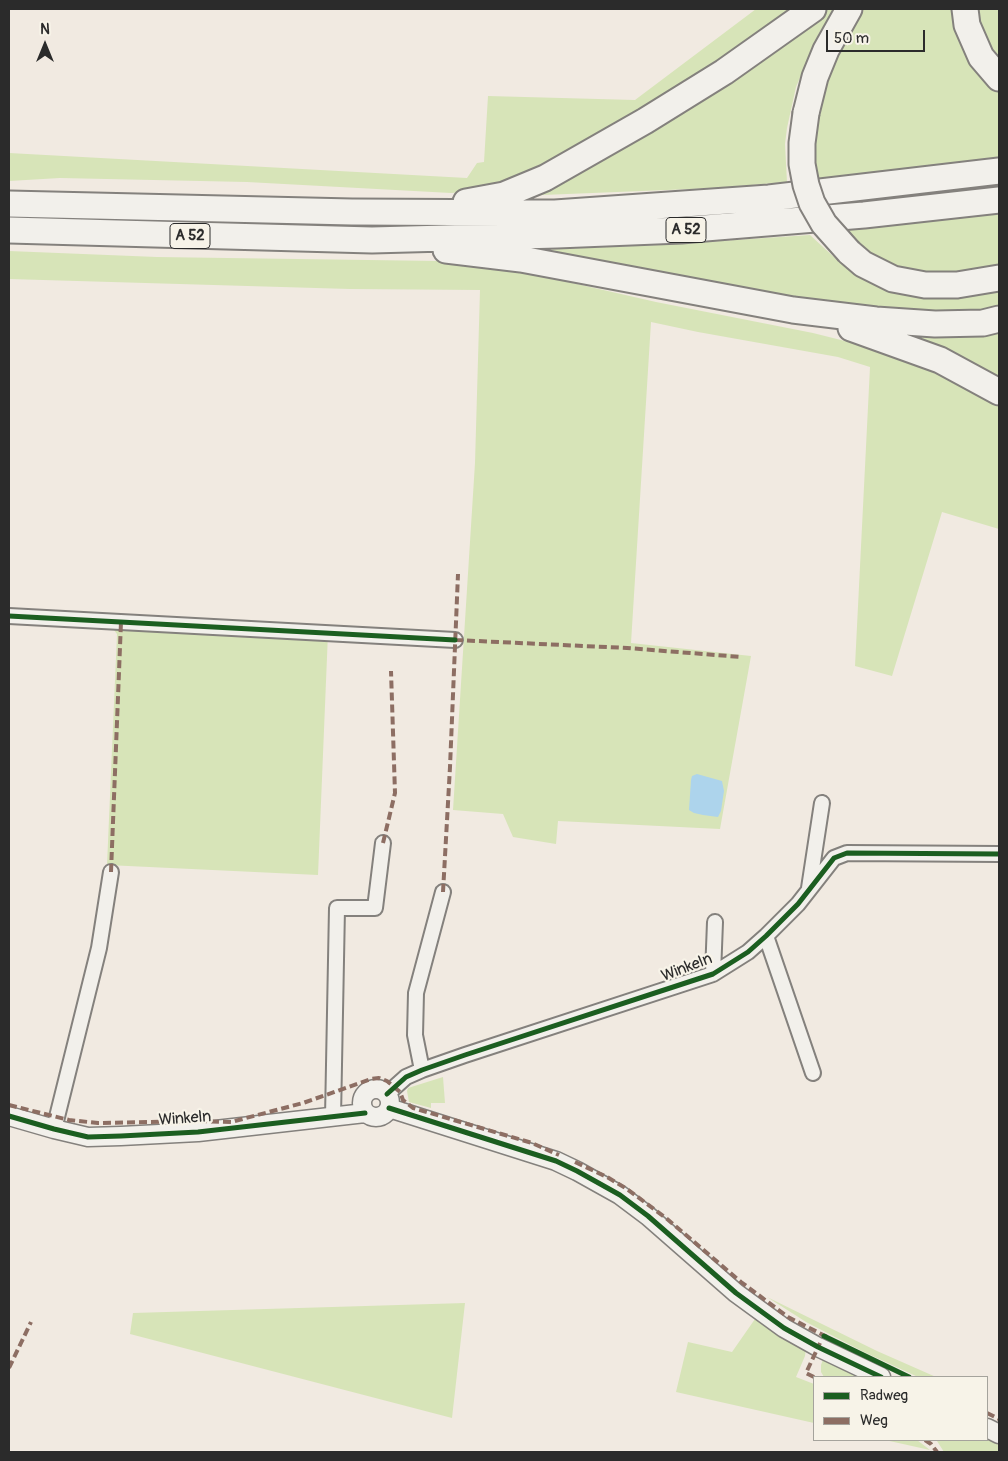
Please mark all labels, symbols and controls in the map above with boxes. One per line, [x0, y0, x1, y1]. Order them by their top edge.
north arrow [20, 20, 70, 70]
scale bar [828, 20, 927, 52]
text: N [40, 21, 50, 38]
text: 50 m [834, 29, 869, 48]
road number: A 52 [666, 218, 706, 242]
road number: A 52 [170, 224, 210, 248]
street label: Winkeln [659, 950, 715, 986]
street label: Winkeln [158, 1108, 212, 1130]
legend [813, 1376, 988, 1441]
text: Radweg [860, 1386, 908, 1405]
text: Weg [860, 1411, 888, 1430]

